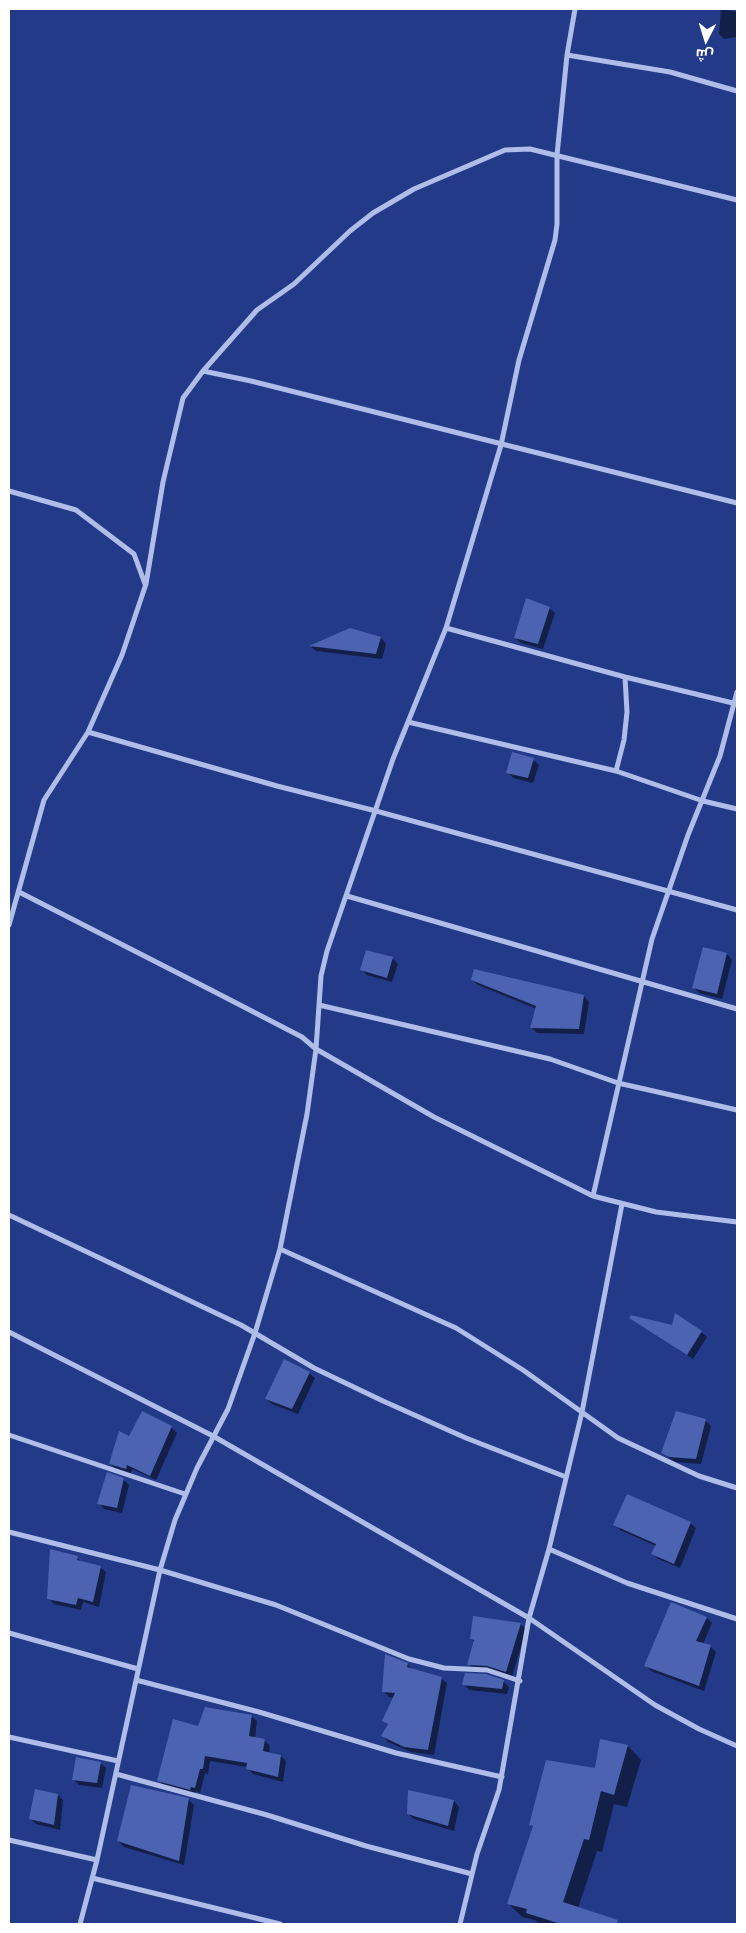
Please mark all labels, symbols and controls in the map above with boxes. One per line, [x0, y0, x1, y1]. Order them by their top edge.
north arrow [681, 15, 731, 65]
text: ش [695, 46, 714, 64]

